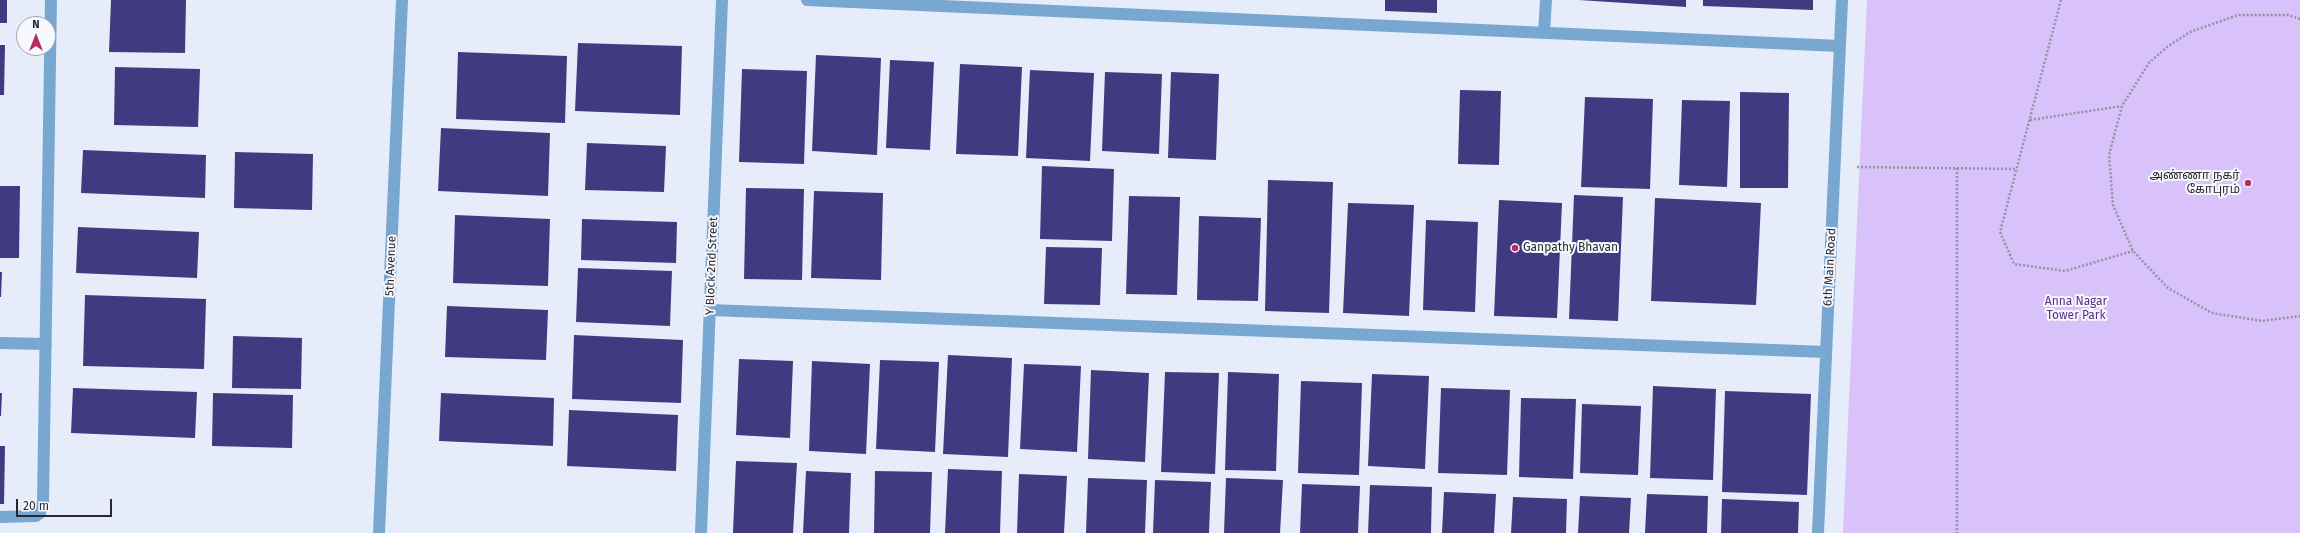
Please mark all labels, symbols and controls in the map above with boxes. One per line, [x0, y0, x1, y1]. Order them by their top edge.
north arrow [16, 16, 56, 56]
text: N [32, 18, 40, 31]
place label: அண்ணா நகர் கோபுரம் [2149, 169, 2240, 197]
marker: அண்ணா நகர் கோபுரம் [2243, 178, 2253, 188]
street label: Y Block 2nd Street [703, 217, 721, 315]
street label: 6th Main Road [1821, 228, 1839, 306]
street label: 5th Avenue [383, 236, 399, 296]
place label: Ganpathy Bhavan [1523, 241, 1618, 255]
marker: Ganpathy Bhavan [1510, 243, 1520, 253]
park label: Anna Nagar Tower Park [2045, 295, 2107, 323]
scale bar [18, 491, 114, 517]
text: 20 m [23, 499, 49, 513]

